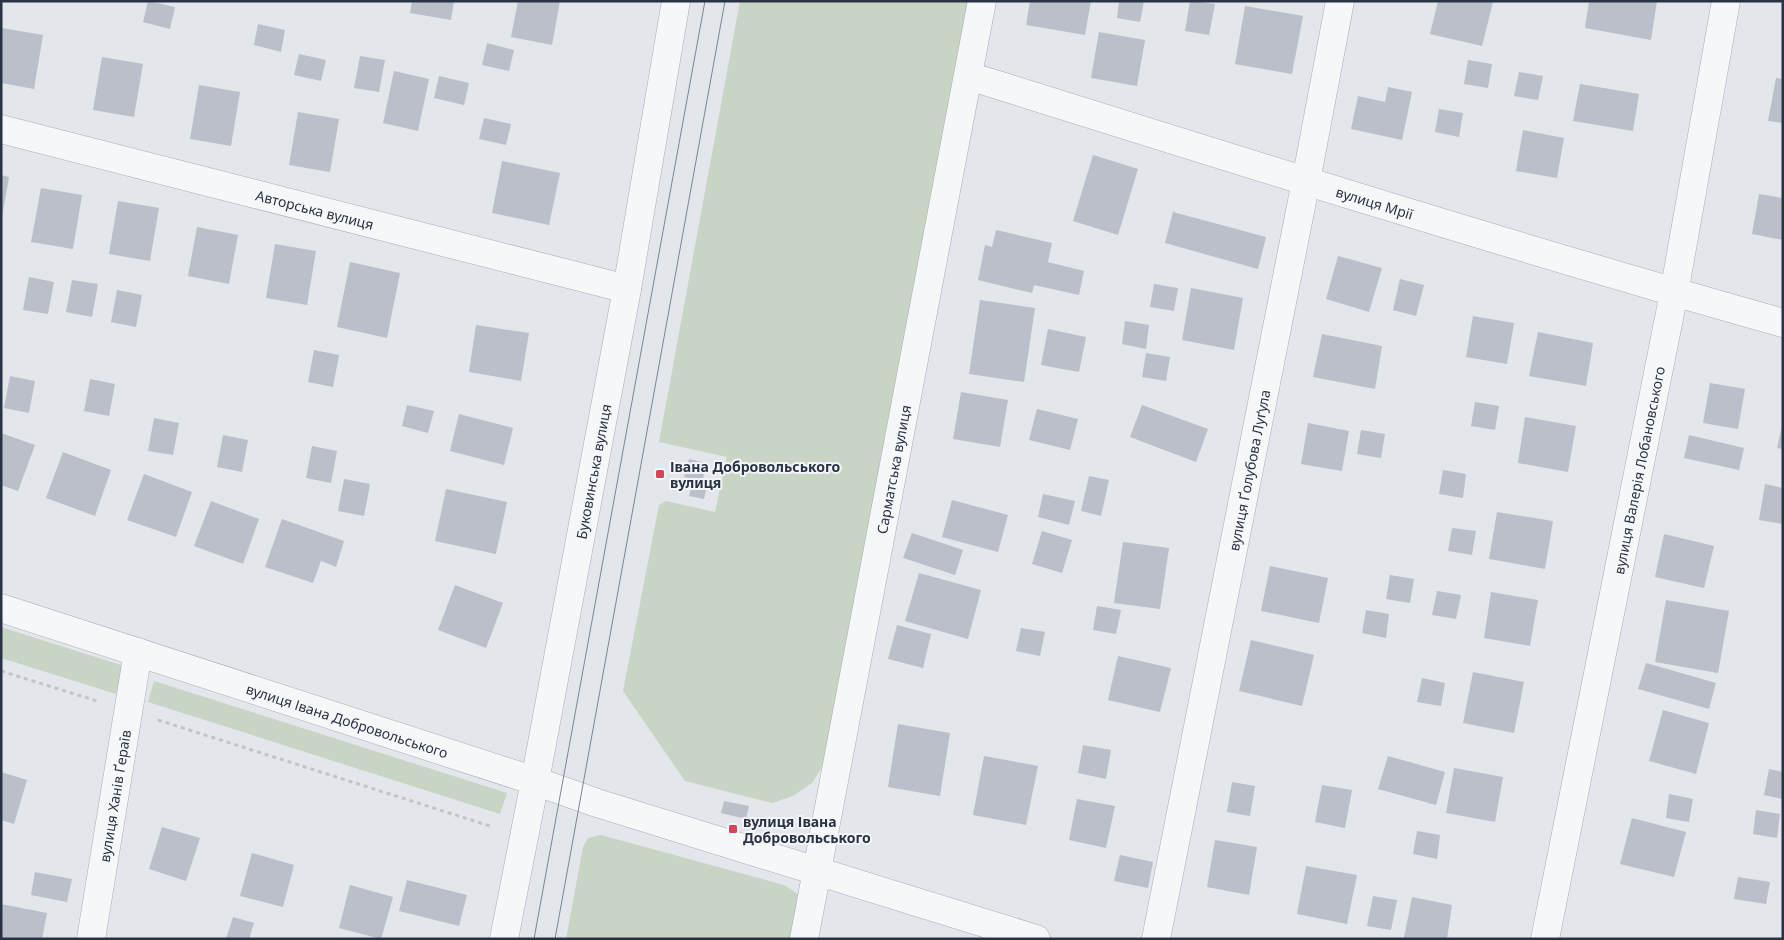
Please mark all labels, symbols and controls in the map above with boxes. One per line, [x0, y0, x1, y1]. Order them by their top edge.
street label: вулиця Мрії [1334, 182, 1416, 223]
street label: Авторська вулиця [254, 185, 376, 233]
street label: вулиця Валерія Лобановського [1609, 365, 1669, 576]
street label: вулиця Ґолубова Луґула [1224, 388, 1274, 552]
street label: Буковинська вулиця [571, 402, 615, 541]
street label: Сарматська вулиця [872, 403, 915, 536]
place label: Івана Добровольського вулиця [670, 457, 840, 492]
marker: Івана Добровольського вулиця [654, 468, 666, 480]
street label: вулиця Івана Добровольського [244, 679, 451, 762]
street label: вулиця Ханів Ґераїв [94, 728, 135, 864]
place label: вулиця Івана Добровольського [743, 812, 871, 847]
marker: вулиця Івана Добровольського [727, 823, 739, 835]

